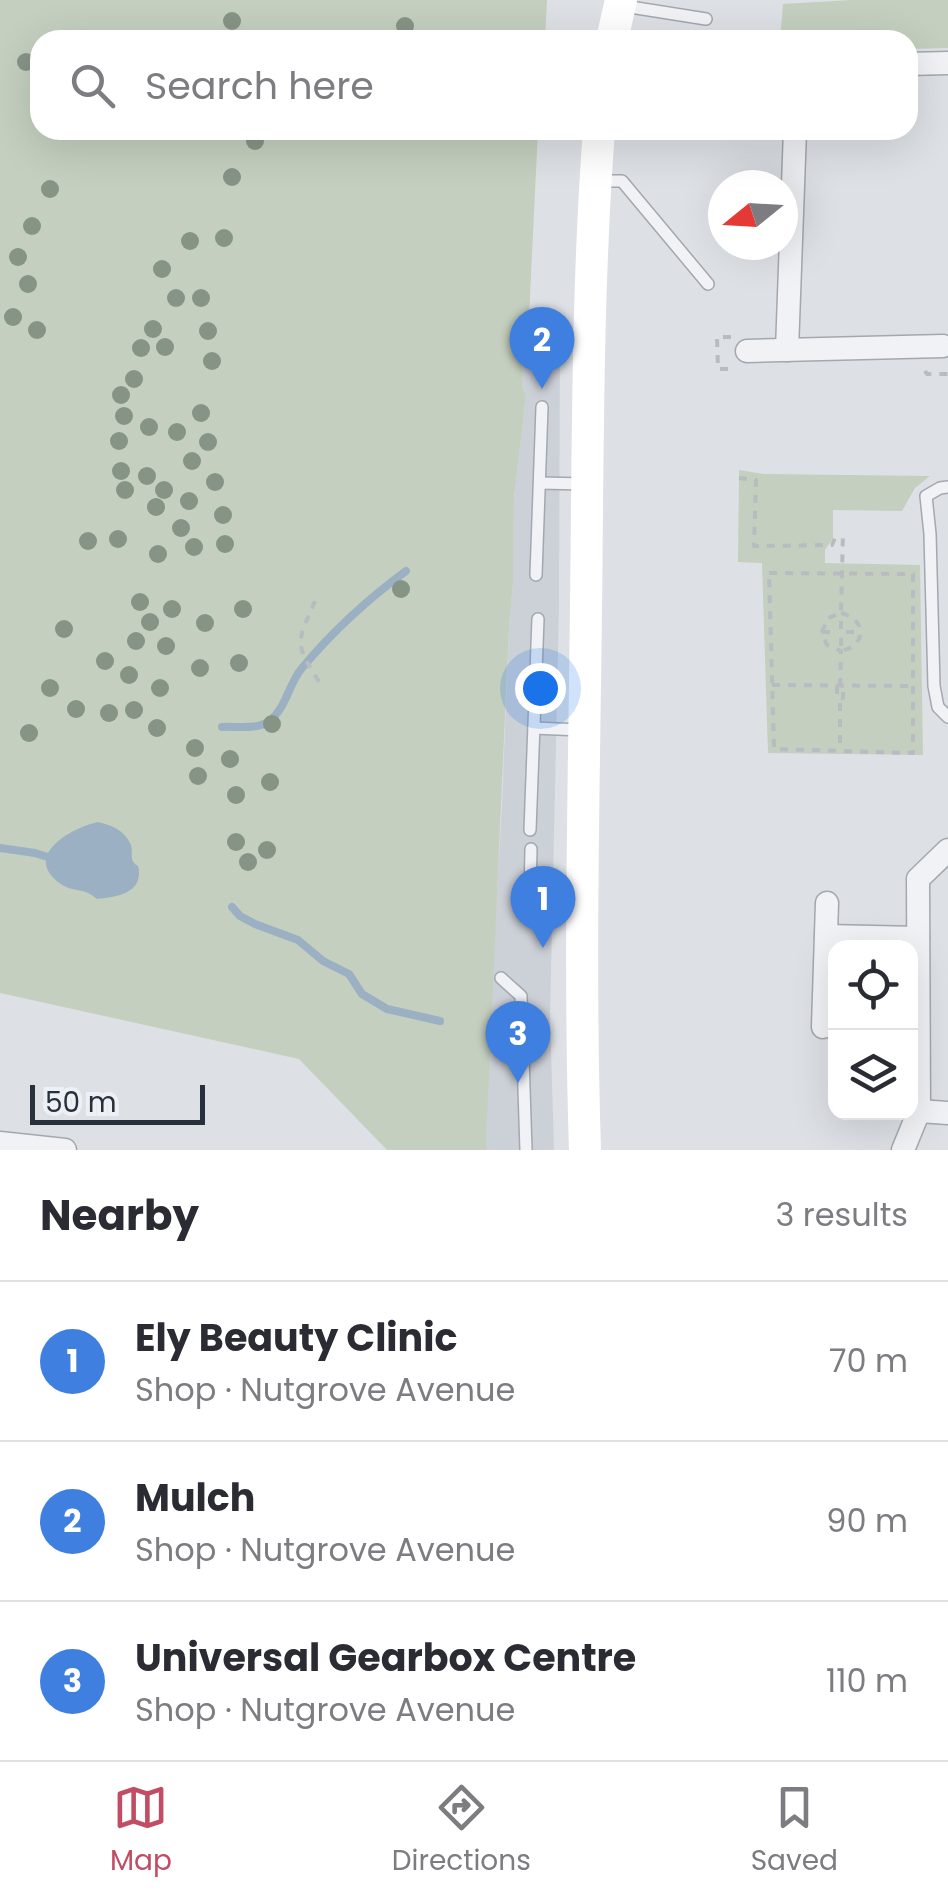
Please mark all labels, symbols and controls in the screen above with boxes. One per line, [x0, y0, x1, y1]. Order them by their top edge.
search box [30, 30, 918, 140]
icon: search [65, 58, 120, 113]
text: Search here [145, 59, 374, 112]
north arrow [708, 170, 798, 260]
pin: 2 [510, 306, 574, 389]
your location [515, 663, 566, 714]
pin: 1 [510, 866, 576, 948]
map controls [828, 940, 918, 1120]
button: locate [828, 940, 918, 1030]
pin: 3 [486, 1000, 550, 1083]
button: layers [828, 1030, 918, 1120]
scale bar [30, 1080, 205, 1124]
text: 50 m [45, 1083, 116, 1122]
text: Nearby [40, 1186, 199, 1245]
text: 3 results [775, 1192, 908, 1237]
text: Ely Beauty Clinic [135, 1311, 457, 1364]
text: 1 [66, 1338, 79, 1383]
text: 70 m [829, 1338, 908, 1383]
text: Shop · Nutgrove Avenue [135, 1367, 515, 1412]
text: Mulch [135, 1471, 255, 1524]
text: 2 [63, 1498, 82, 1543]
text: 90 m [826, 1498, 908, 1543]
text: Shop · Nutgrove Avenue [135, 1527, 515, 1572]
text: Universal Gearbox Centre [135, 1631, 636, 1684]
text: 3 [63, 1658, 82, 1703]
text: 110 m [826, 1658, 908, 1703]
text: Shop · Nutgrove Avenue [135, 1687, 515, 1732]
tab: Map [110, 1780, 172, 1882]
tab: Directions [392, 1780, 531, 1882]
tab: Saved [751, 1780, 838, 1882]

